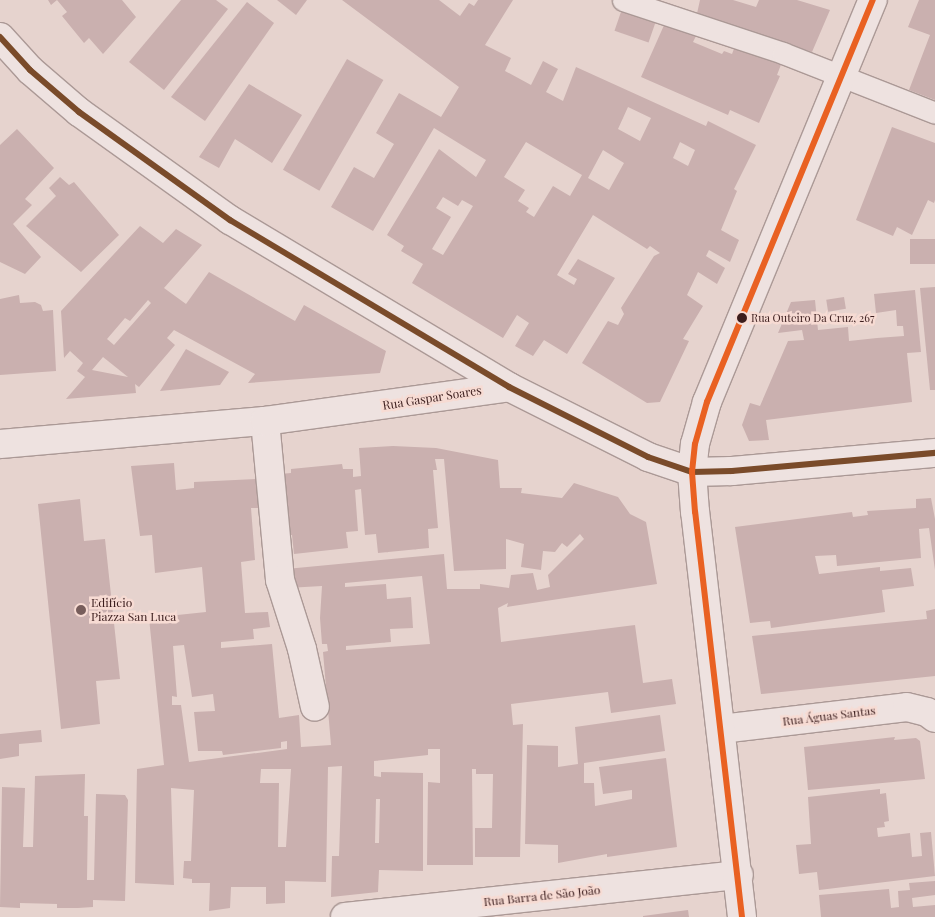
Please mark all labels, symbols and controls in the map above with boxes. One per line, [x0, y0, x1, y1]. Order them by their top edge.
place label: Rua Outeiro Da Cruz, 267 [751, 311, 875, 325]
marker: Rua Outeiro Da Cruz, 267 [737, 313, 747, 323]
street label: Rua Gaspar Soares [381, 383, 483, 413]
place label: Edifício Piazza San Luca [91, 596, 176, 624]
marker: Edifício Piazza San Luca [75, 604, 87, 616]
street label: Rua Águas Santas [781, 703, 877, 729]
street label: Rua Barra de São João [483, 883, 601, 909]

